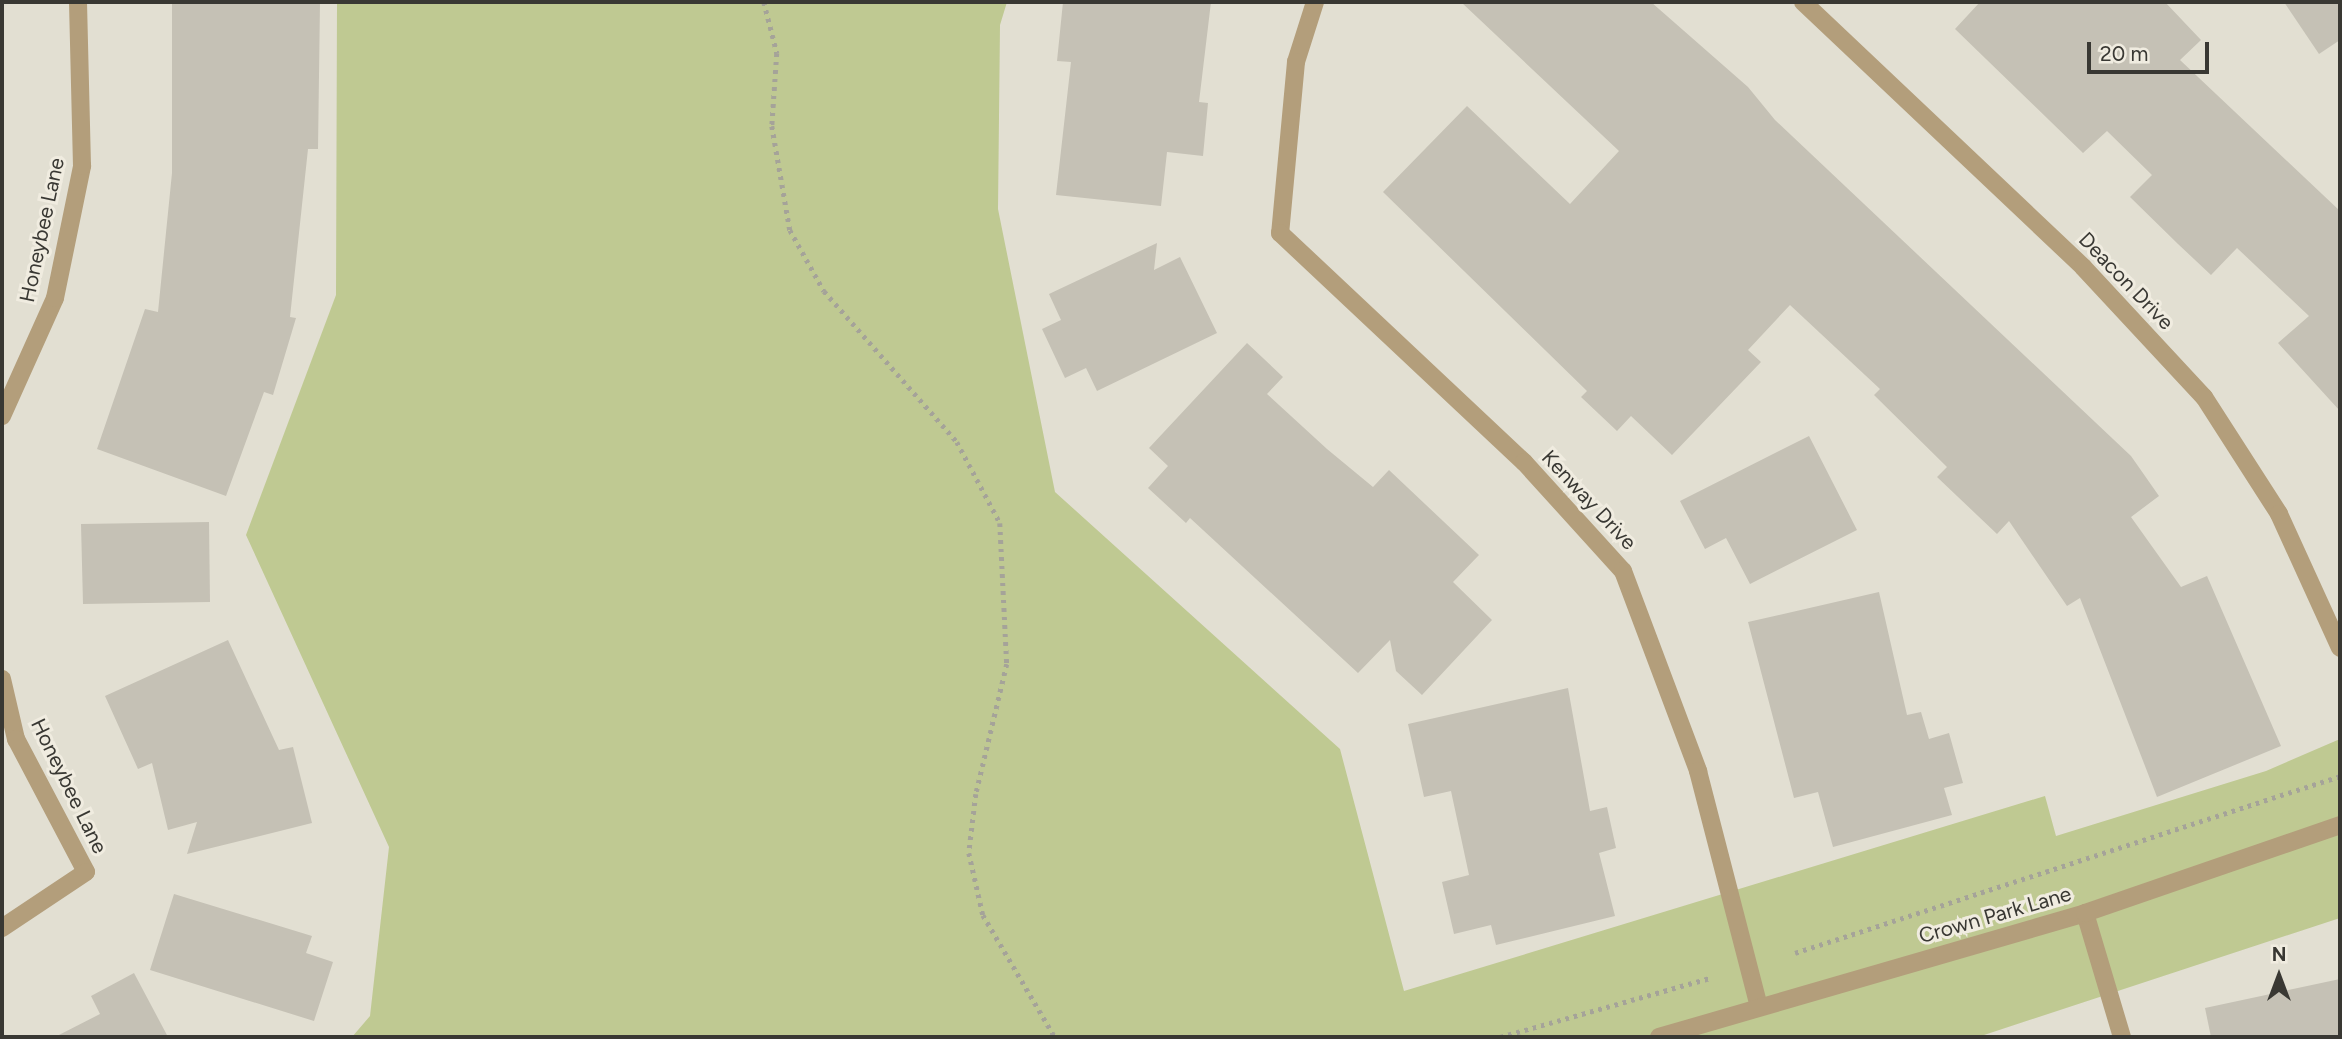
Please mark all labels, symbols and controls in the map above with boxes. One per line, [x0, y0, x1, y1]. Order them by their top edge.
scale bar [2090, 28, 2212, 72]
text: 20 m [2100, 41, 2148, 66]
street label: Honeybee Lane [14, 155, 70, 305]
street label: Deacon Drive [2073, 227, 2179, 335]
street label: Kenway Drive [1536, 445, 1642, 555]
street label: Honeybee Lane [25, 714, 113, 858]
street label: Crown Park Lane [1916, 881, 2074, 949]
north arrow [2244, 941, 2314, 1011]
text: N [2272, 943, 2286, 966]

